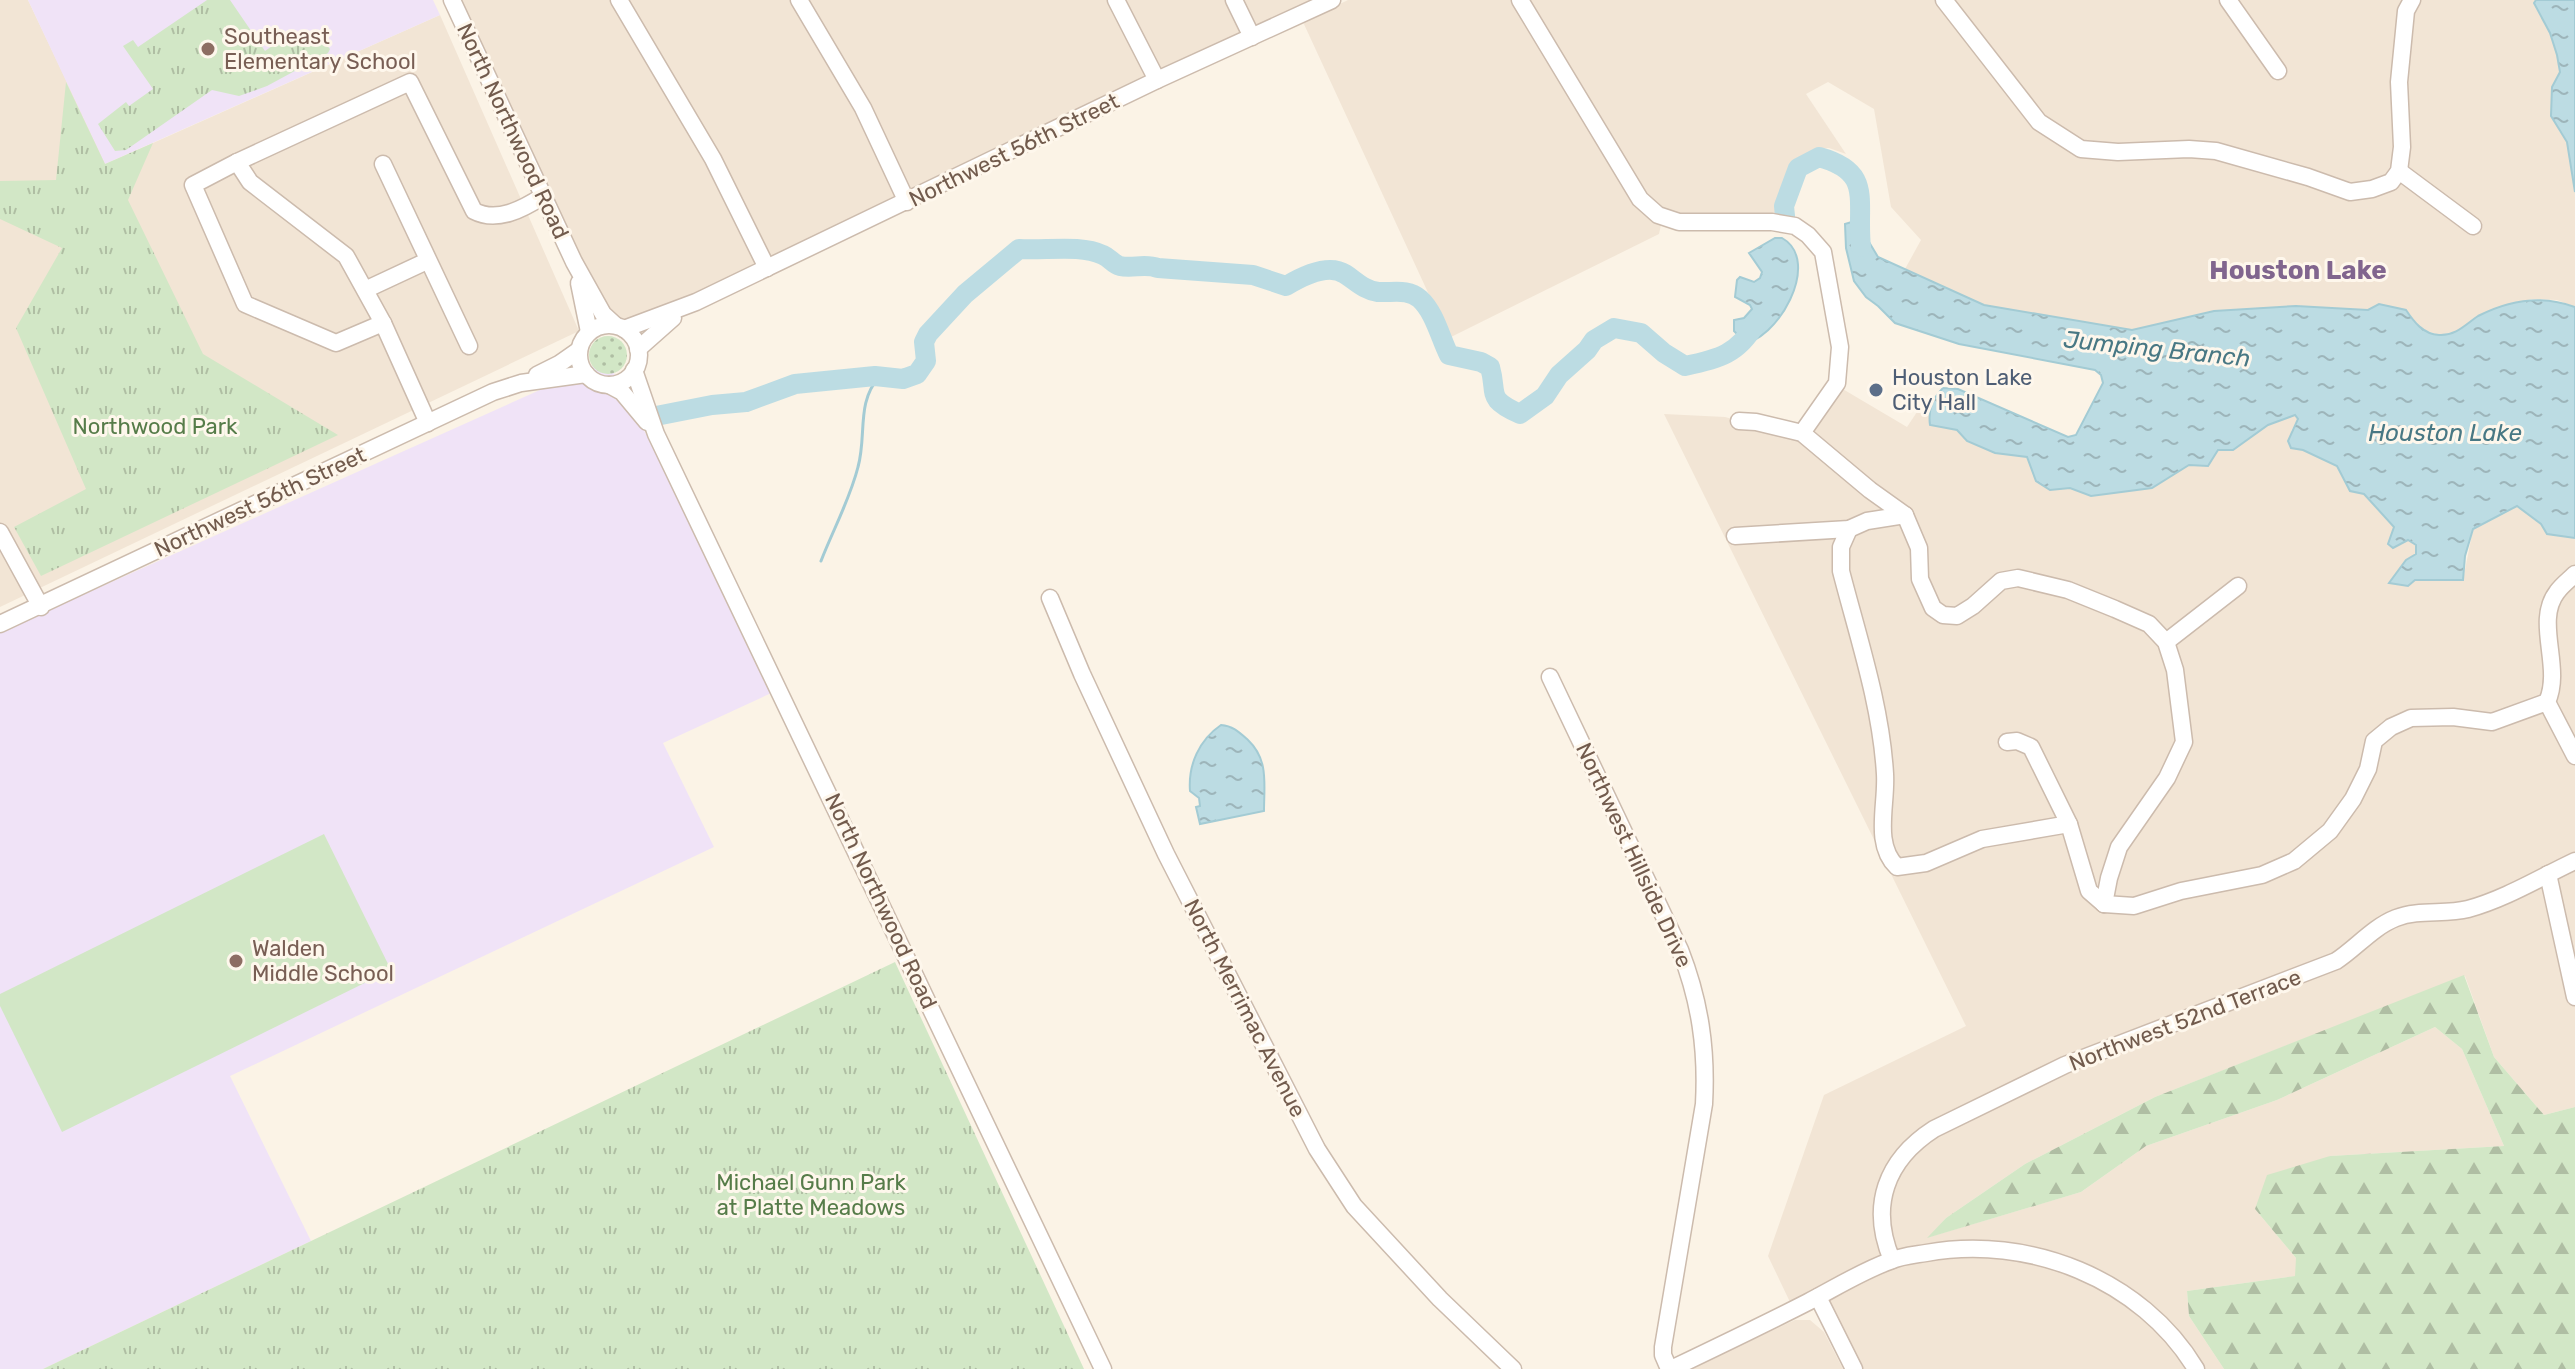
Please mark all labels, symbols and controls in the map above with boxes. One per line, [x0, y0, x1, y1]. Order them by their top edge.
street label: North Northwood Road [451, 19, 575, 243]
place label: Southeast Elementary School [224, 23, 416, 75]
marker: Southeast Elementary School [199, 40, 217, 58]
street label: Northwest 56th Street [905, 87, 1124, 213]
district label: Houston Lake [2209, 255, 2387, 286]
water label: Jumping Branch [2062, 325, 2252, 373]
place label: Houston Lake City Hall [1892, 364, 2032, 416]
marker: Houston Lake City Hall [1867, 381, 1885, 399]
park label: Northwood Park [73, 413, 238, 440]
water label: Houston Lake [2368, 419, 2522, 447]
street label: Northwest 56th Street [150, 441, 370, 563]
street label: Northwest Hillside Drive [1570, 738, 1698, 972]
street label: North Northwood Road [819, 789, 943, 1013]
street label: North Merrimac Avenue [1178, 894, 1312, 1122]
place label: Walden Middle School [252, 935, 394, 987]
marker: Walden Middle School [227, 952, 245, 970]
street label: Northwest 52nd Terrace [2065, 963, 2305, 1077]
park label: Michael Gunn Park at Platte Meadows [716, 1169, 906, 1221]

